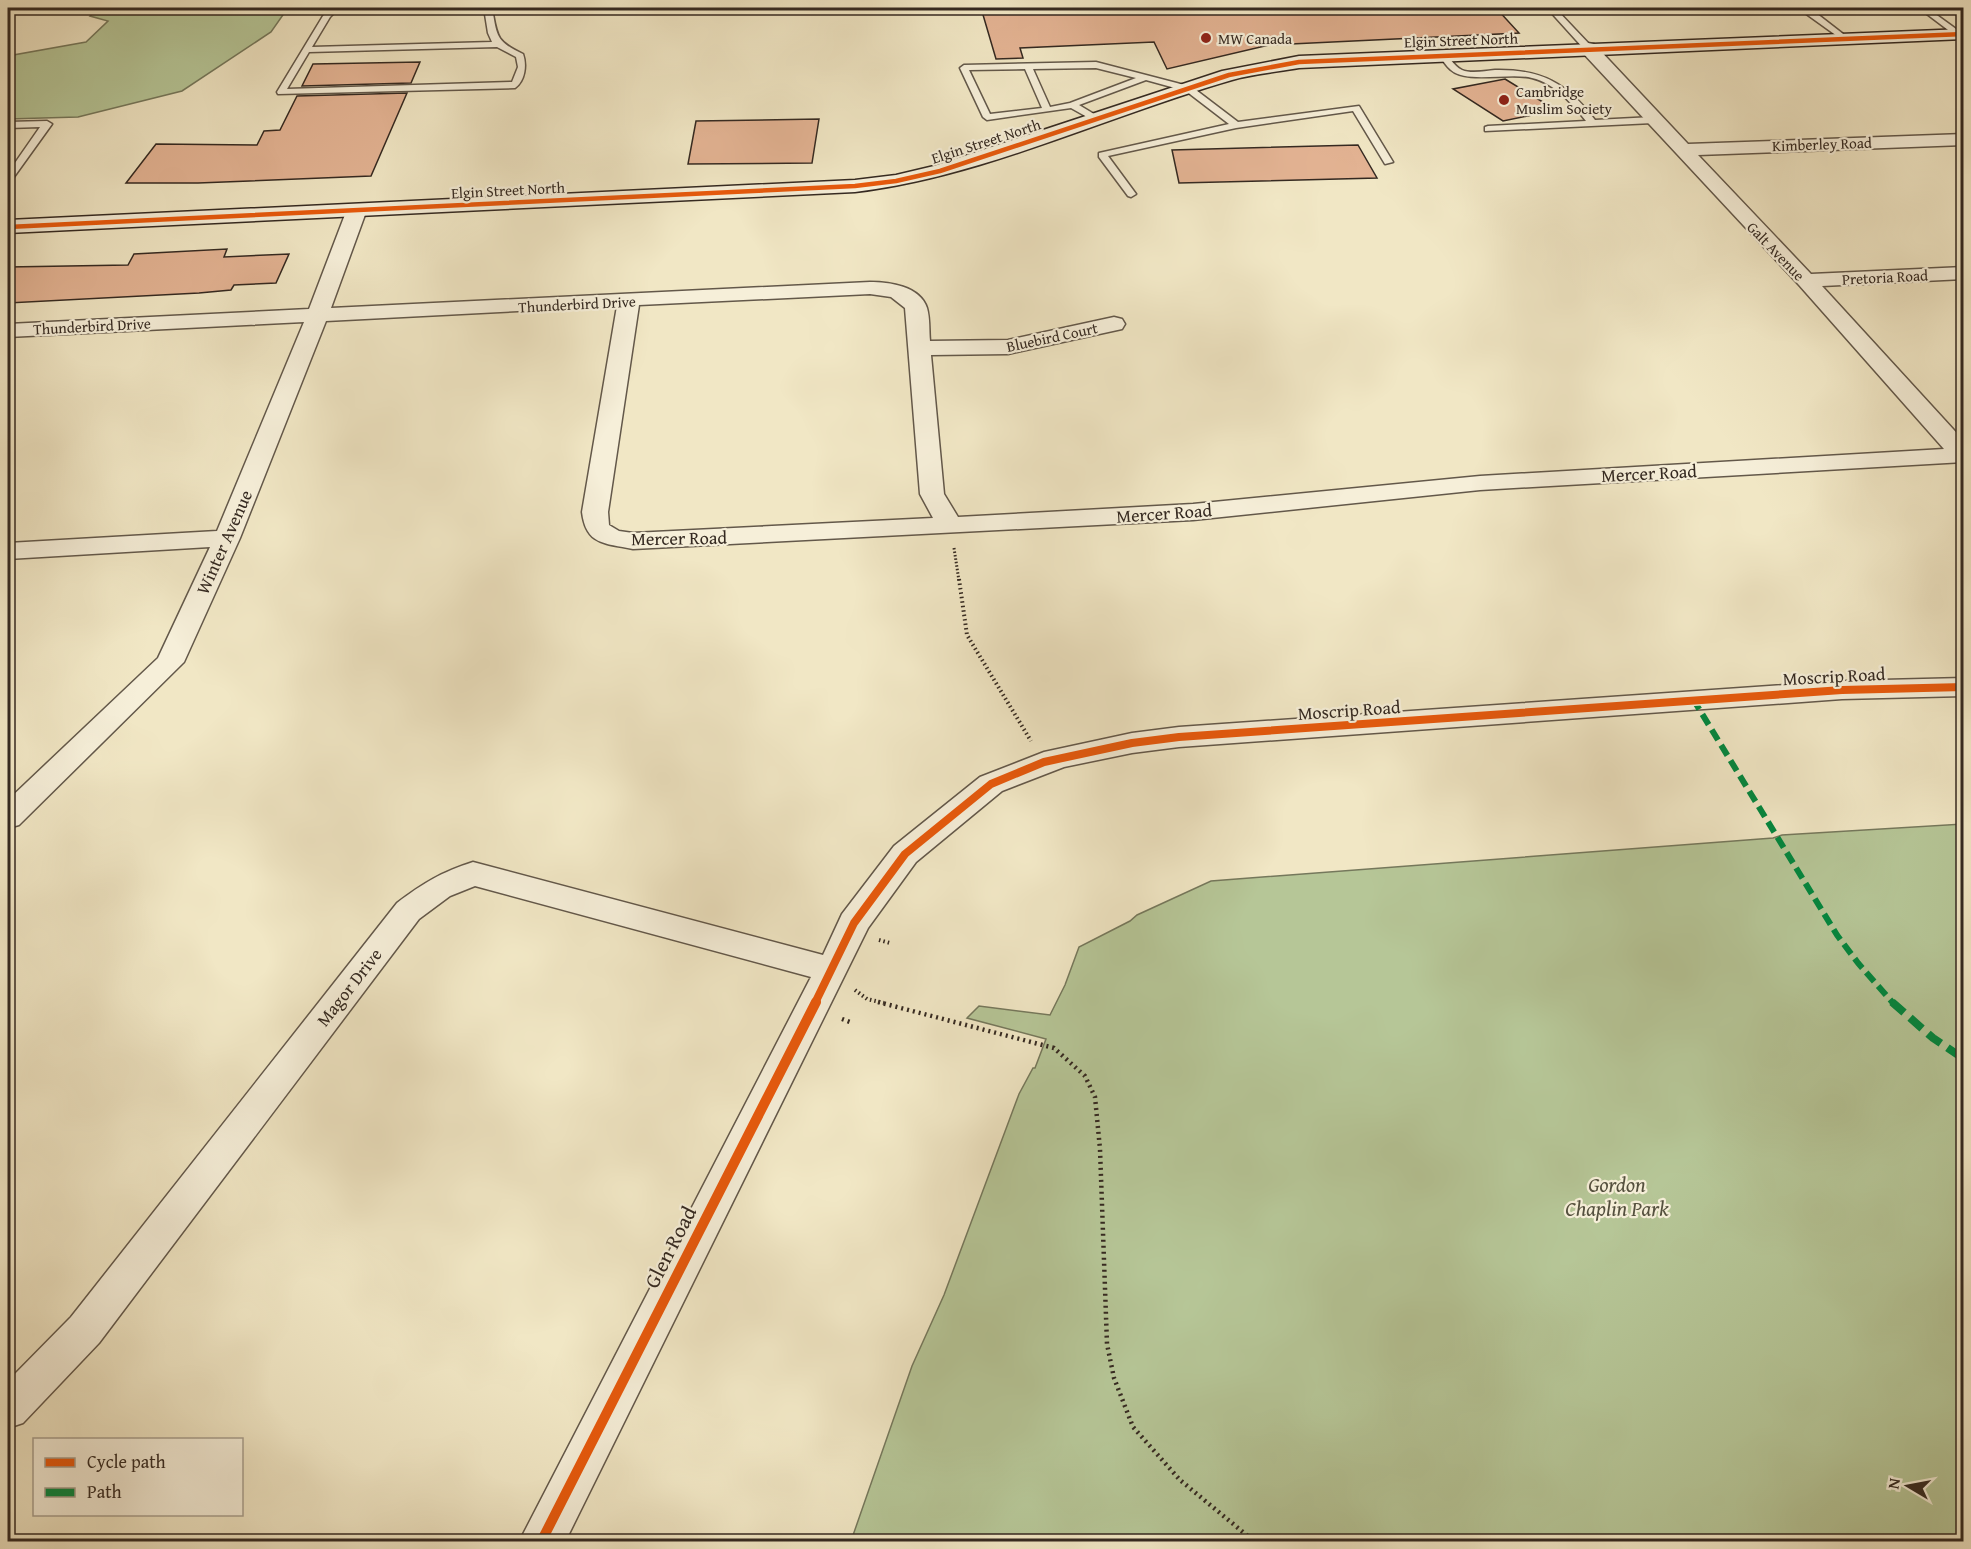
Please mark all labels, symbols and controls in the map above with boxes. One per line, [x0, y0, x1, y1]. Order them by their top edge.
place label: MW Canada [1218, 28, 1292, 49]
street label: Elgin Street North [1404, 28, 1519, 52]
marker: MW Canada [1199, 31, 1213, 45]
place label: Cambridge Muslim Society [1516, 81, 1613, 119]
marker: Cambridge Muslim Society [1497, 93, 1511, 107]
street label: Elgin Street North [929, 113, 1044, 169]
street label: Kimberley Road [1772, 132, 1872, 156]
street label: Elgin Street North [451, 177, 566, 203]
street label: Galt Avenue [1742, 217, 1810, 285]
street label: Pretoria Road [1841, 264, 1929, 290]
street label: Thunderbird Drive [518, 290, 636, 318]
street label: Thunderbird Drive [33, 312, 151, 340]
street label: Bluebird Court [1005, 317, 1100, 357]
street label: Mercer Road [1600, 457, 1698, 489]
street label: Winter Avenue [189, 485, 259, 599]
street label: Mercer Road [1115, 496, 1213, 530]
street label: Mercer Road [631, 524, 728, 552]
street label: Moscrip Road [1782, 660, 1886, 692]
street label: Moscrip Road [1297, 693, 1402, 727]
street label: Magor Drive [310, 942, 388, 1032]
park label: Gordon Chaplin Park [1565, 1169, 1669, 1224]
street label: Glen Road [636, 1200, 704, 1293]
legend [33, 1438, 243, 1516]
text: Cycle path [87, 1448, 166, 1475]
north arrow [1878, 1456, 1938, 1516]
text: N [1880, 1476, 1906, 1491]
text: Path [87, 1478, 122, 1505]

